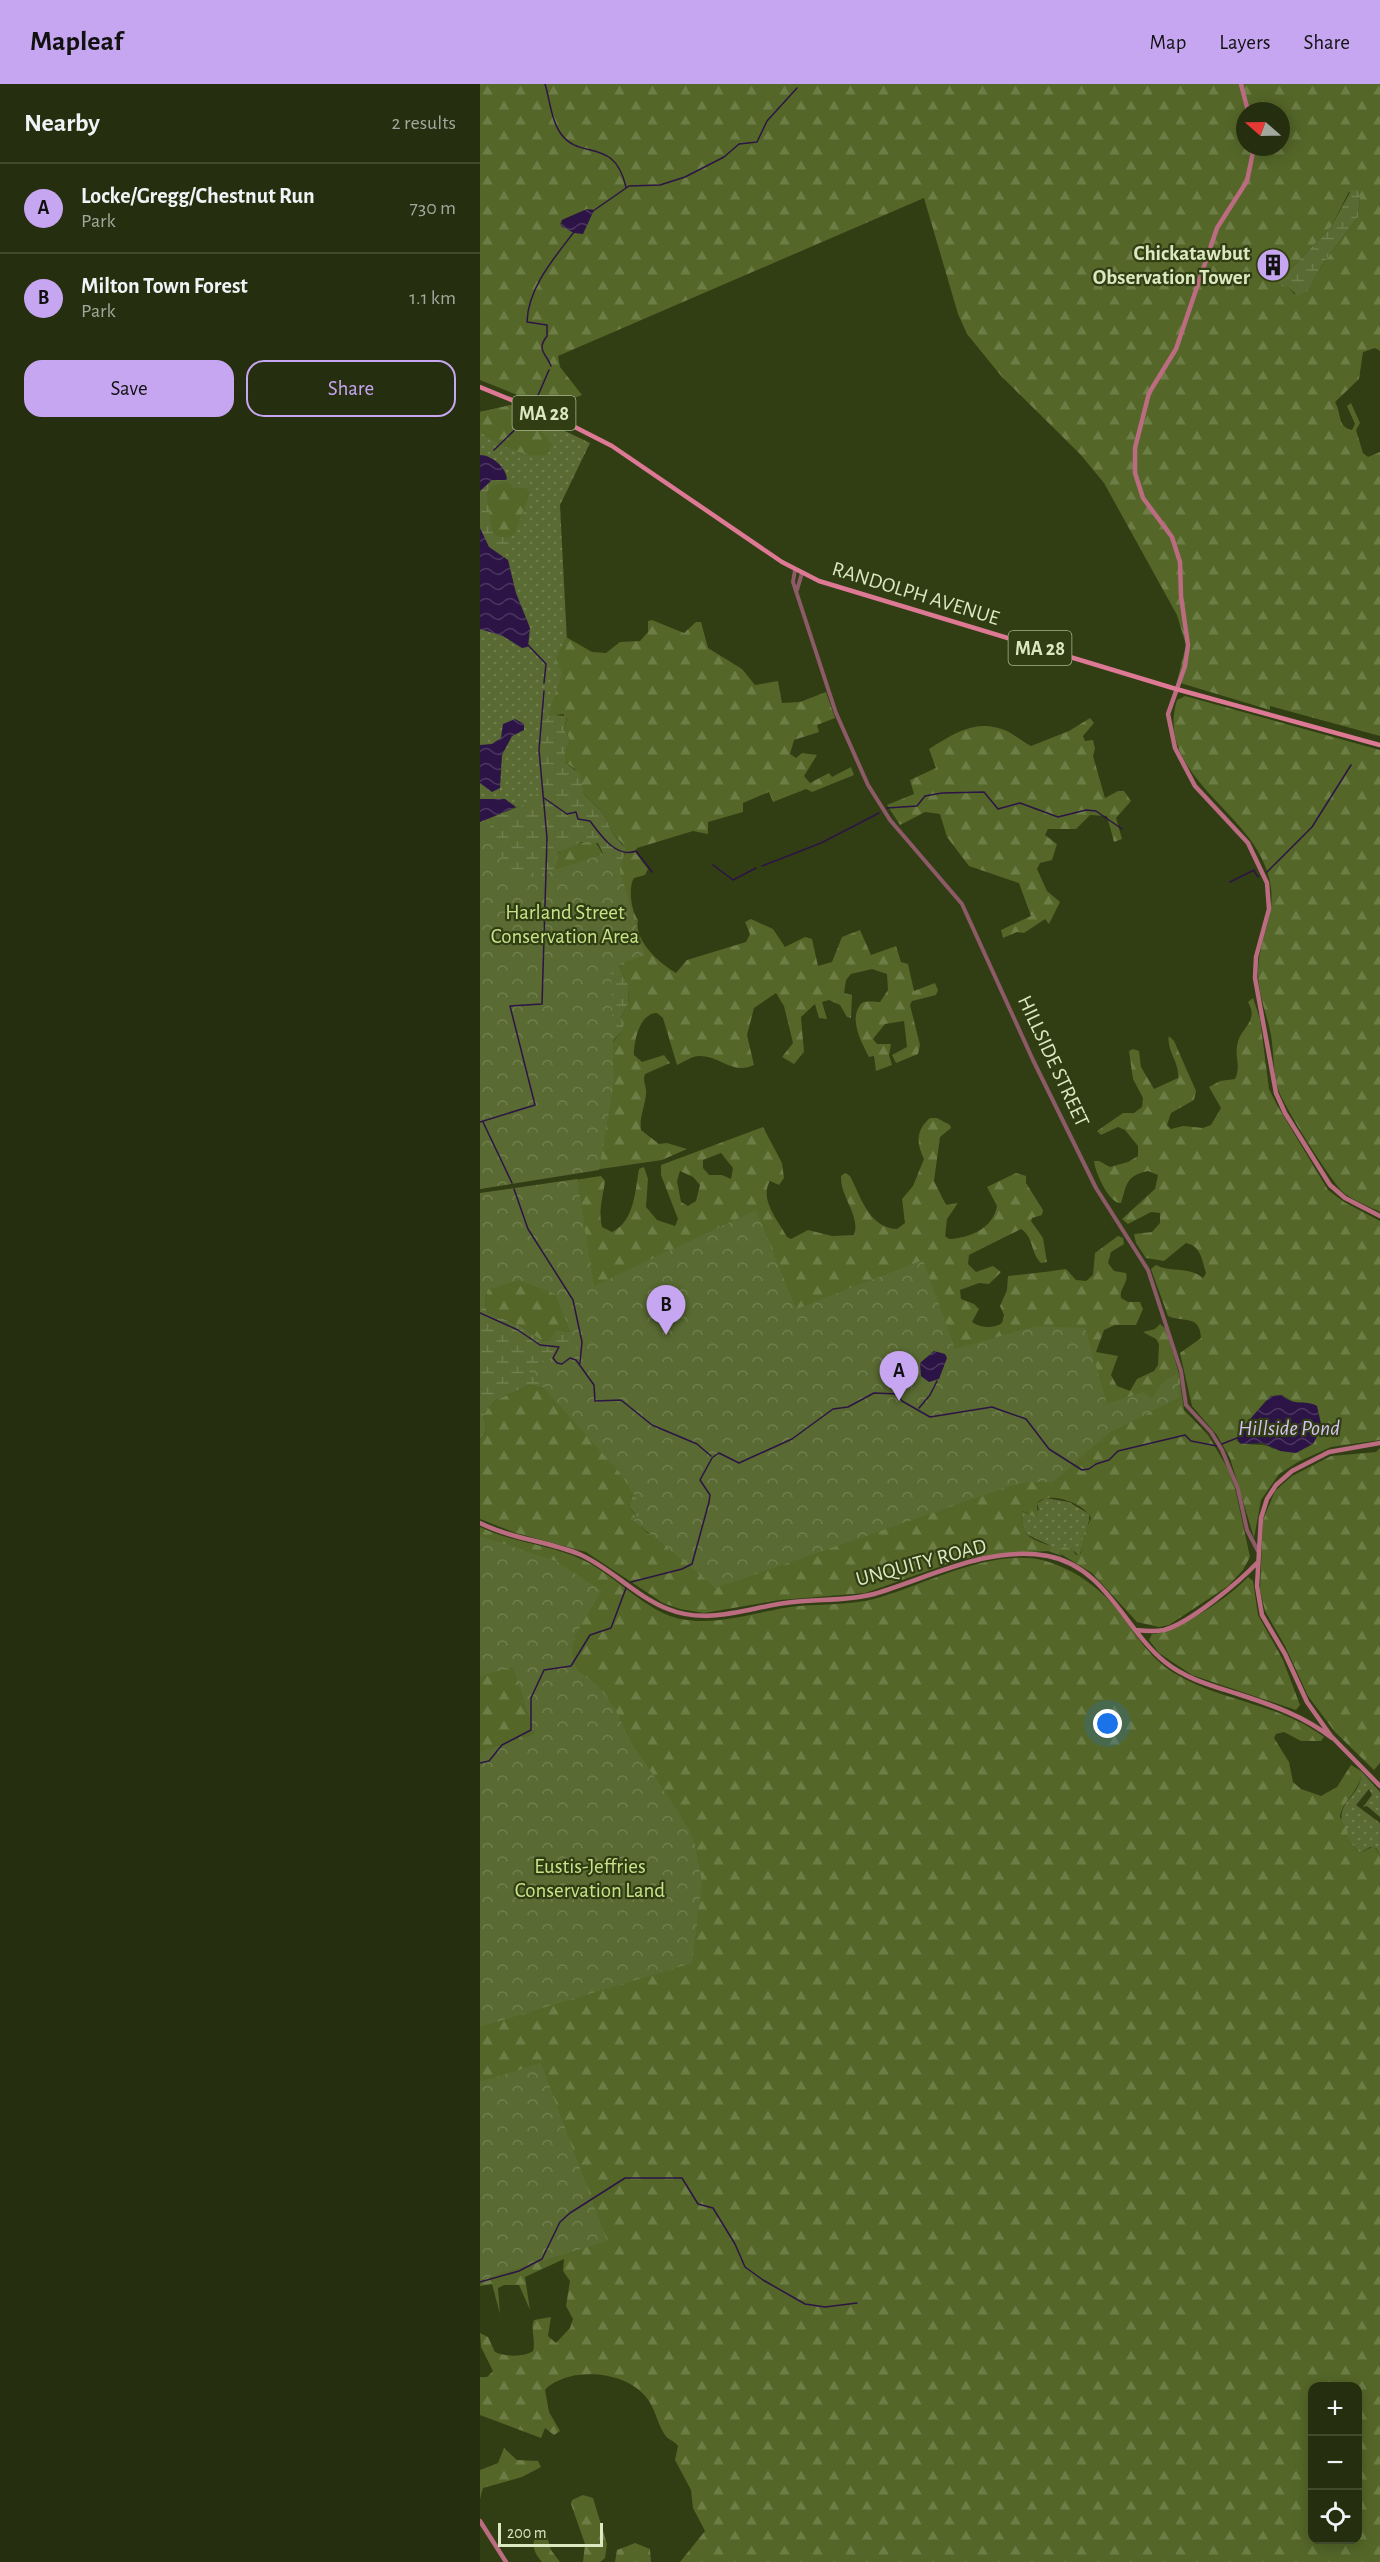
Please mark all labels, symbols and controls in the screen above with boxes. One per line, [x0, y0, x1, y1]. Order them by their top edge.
text: Mapleaf [30, 28, 123, 56]
text: Map [1150, 32, 1186, 53]
text: Layers [1219, 32, 1270, 53]
text: Share [1303, 32, 1350, 53]
north arrow [1236, 102, 1290, 156]
text: Nearby [24, 110, 100, 136]
text: 2 results [392, 113, 456, 133]
text: Locke/Gregg/Chestnut Run [81, 185, 315, 207]
text: A [38, 198, 50, 218]
text: 730 m [410, 198, 456, 218]
text: Park [81, 211, 116, 231]
place label: Chickatawbut Observation Tower [1093, 243, 1251, 288]
building icon: Chickatawbut Observation Tower [1255, 247, 1291, 283]
text: Milton Town Forest [81, 275, 248, 297]
text: B [38, 288, 49, 308]
text: 1.1 km [409, 288, 456, 308]
text: Park [81, 301, 116, 321]
button: Save [24, 360, 234, 417]
button: Share [246, 360, 456, 417]
road number: MA 28 [512, 396, 576, 430]
street label: RANDOLPH AVENUE [830, 558, 1002, 629]
road number: MA 28 [1008, 631, 1072, 665]
park label: Harland Street Conservation Area [491, 902, 640, 947]
street label: HILLSIDE STREET [1014, 992, 1093, 1130]
pin: B [646, 1286, 686, 1335]
pin: A [880, 1352, 918, 1401]
water label: Hillside Pond [1238, 1417, 1340, 1439]
street label: UNQUITY ROAD [854, 1535, 989, 1590]
your location [1093, 1709, 1122, 1738]
park label: Eustis-Jeffries Conservation Land [515, 1856, 665, 1901]
map controls [1308, 2382, 1362, 2544]
button: + [1308, 2382, 1362, 2436]
button: − [1308, 2436, 1362, 2490]
button: locate [1308, 2490, 1362, 2544]
scale bar [498, 2520, 603, 2548]
text: 200 m [507, 2525, 547, 2541]

